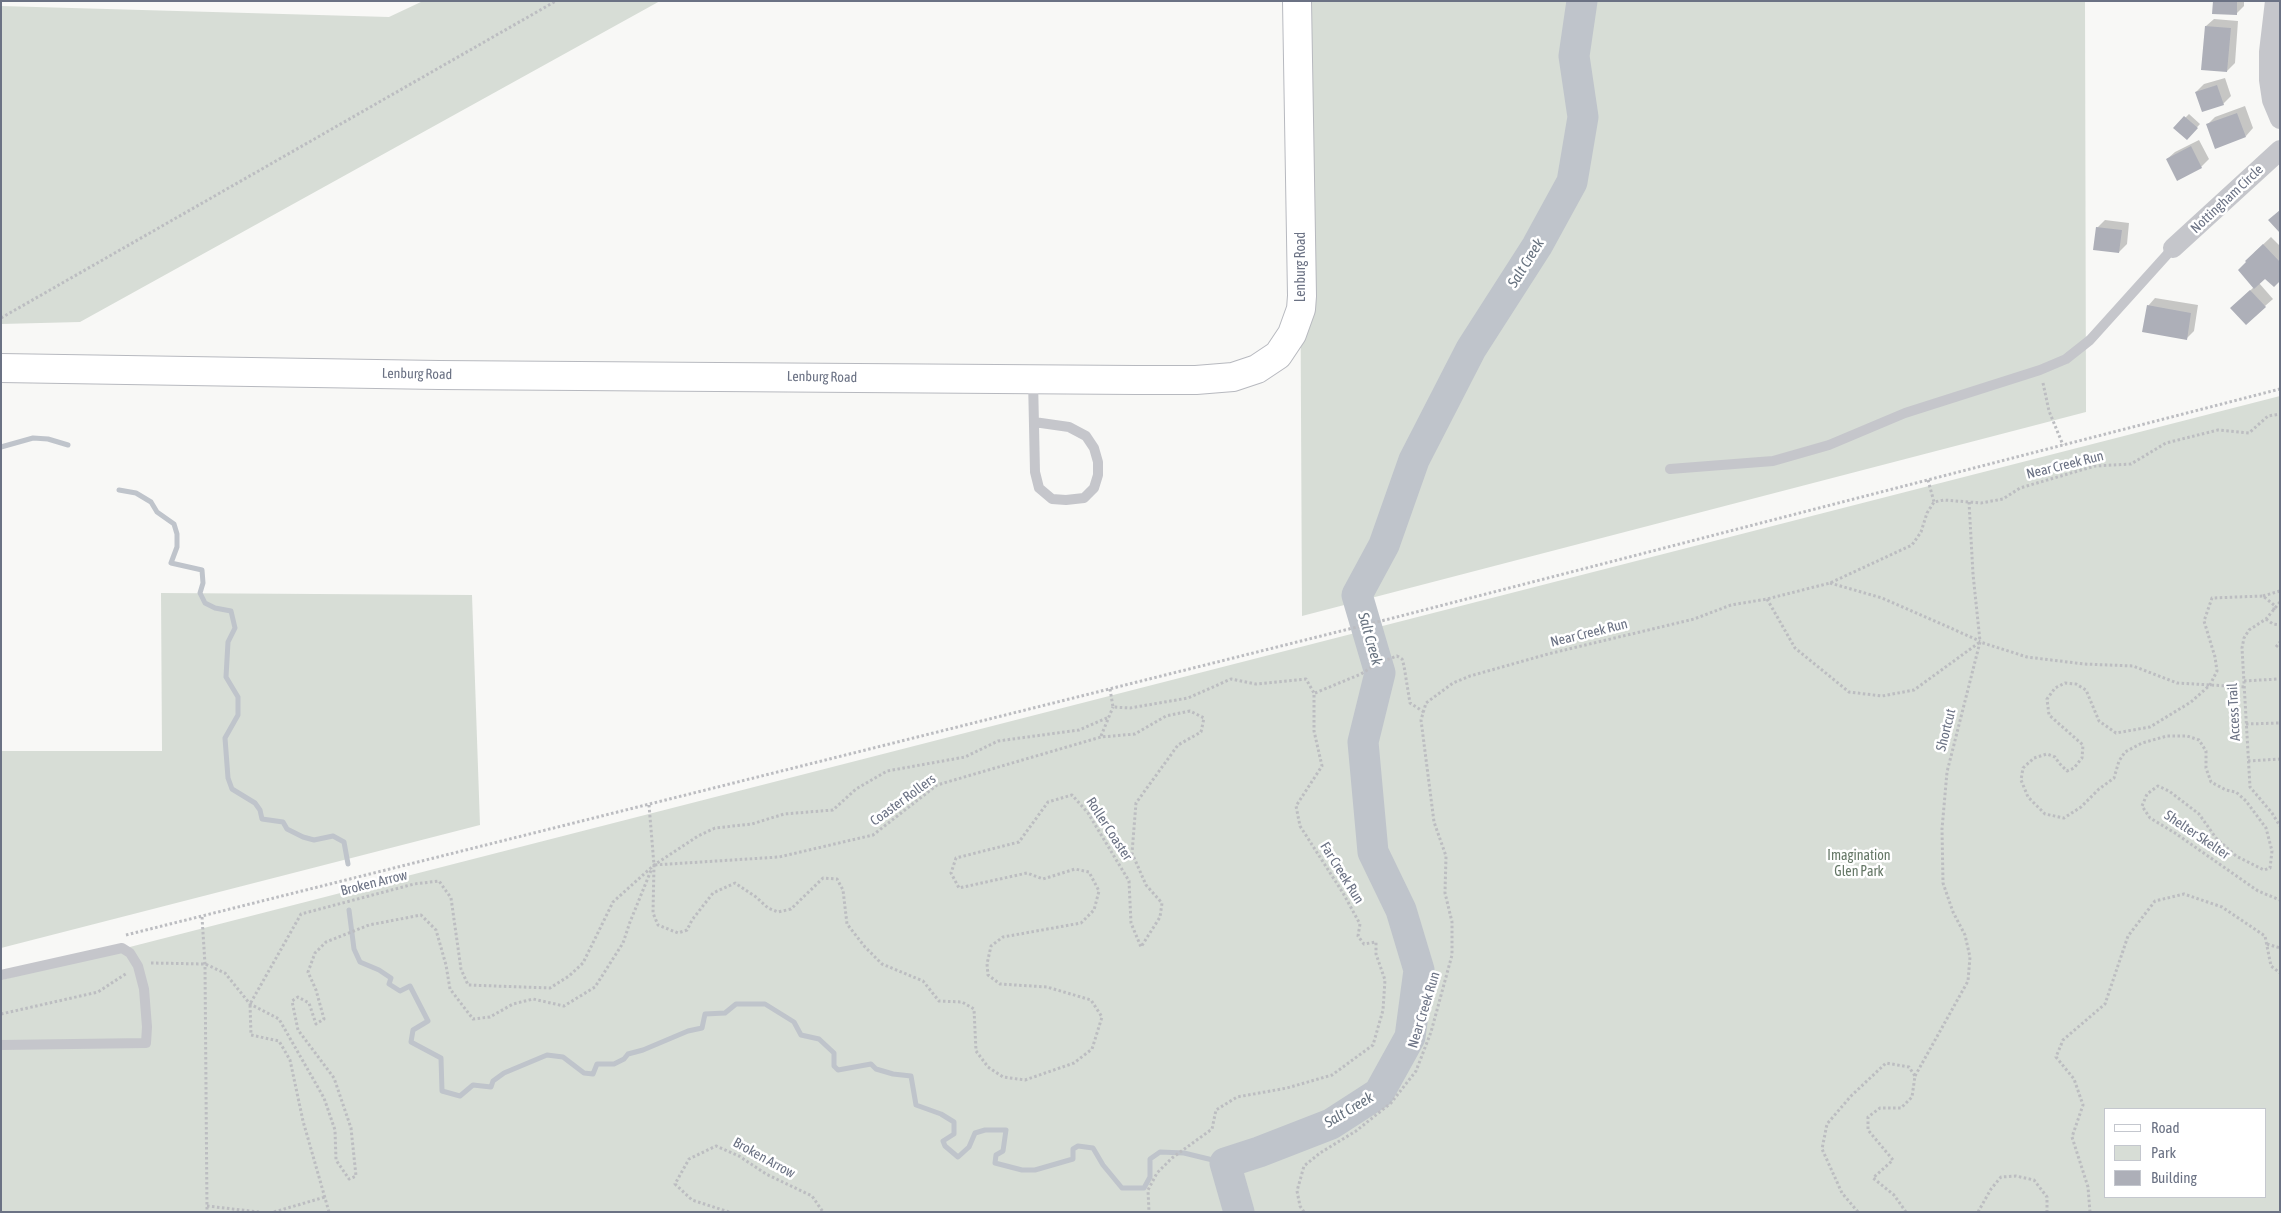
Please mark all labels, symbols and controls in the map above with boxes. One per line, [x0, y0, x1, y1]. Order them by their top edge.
street label: Nottingham Circle [2187, 161, 2267, 237]
street label: Lenburg Road [1293, 232, 1309, 302]
water label: Salt Creek [1504, 235, 1548, 291]
street label: Lenburg Road [382, 365, 452, 383]
street label: Lenburg Road [787, 368, 857, 386]
street label: Near Creek Run [2025, 447, 2105, 483]
water label: Salt Creek [1354, 610, 1386, 668]
street label: Near Creek Run [1549, 615, 1629, 651]
street label: Access Trail [2224, 683, 2244, 741]
street label: Shortcut [1933, 707, 1959, 753]
street label: Coaster Rollers [867, 771, 939, 829]
street label: Roller Coaster [1082, 794, 1136, 864]
street label: Shelter Skelter [2161, 807, 2233, 863]
street label: Far Creek Run [1316, 839, 1368, 907]
park label: Imagination Glen Park [1827, 848, 1891, 880]
street label: Broken Arrow [339, 867, 409, 899]
street label: Near Creek Run [1404, 970, 1444, 1050]
water label: Salt Creek [1321, 1088, 1377, 1132]
legend [2104, 1108, 2266, 1198]
text: Road [2151, 1119, 2180, 1136]
street label: Broken Arrow [730, 1134, 798, 1182]
text: Park [2151, 1144, 2176, 1161]
text: Building [2151, 1169, 2197, 1186]

